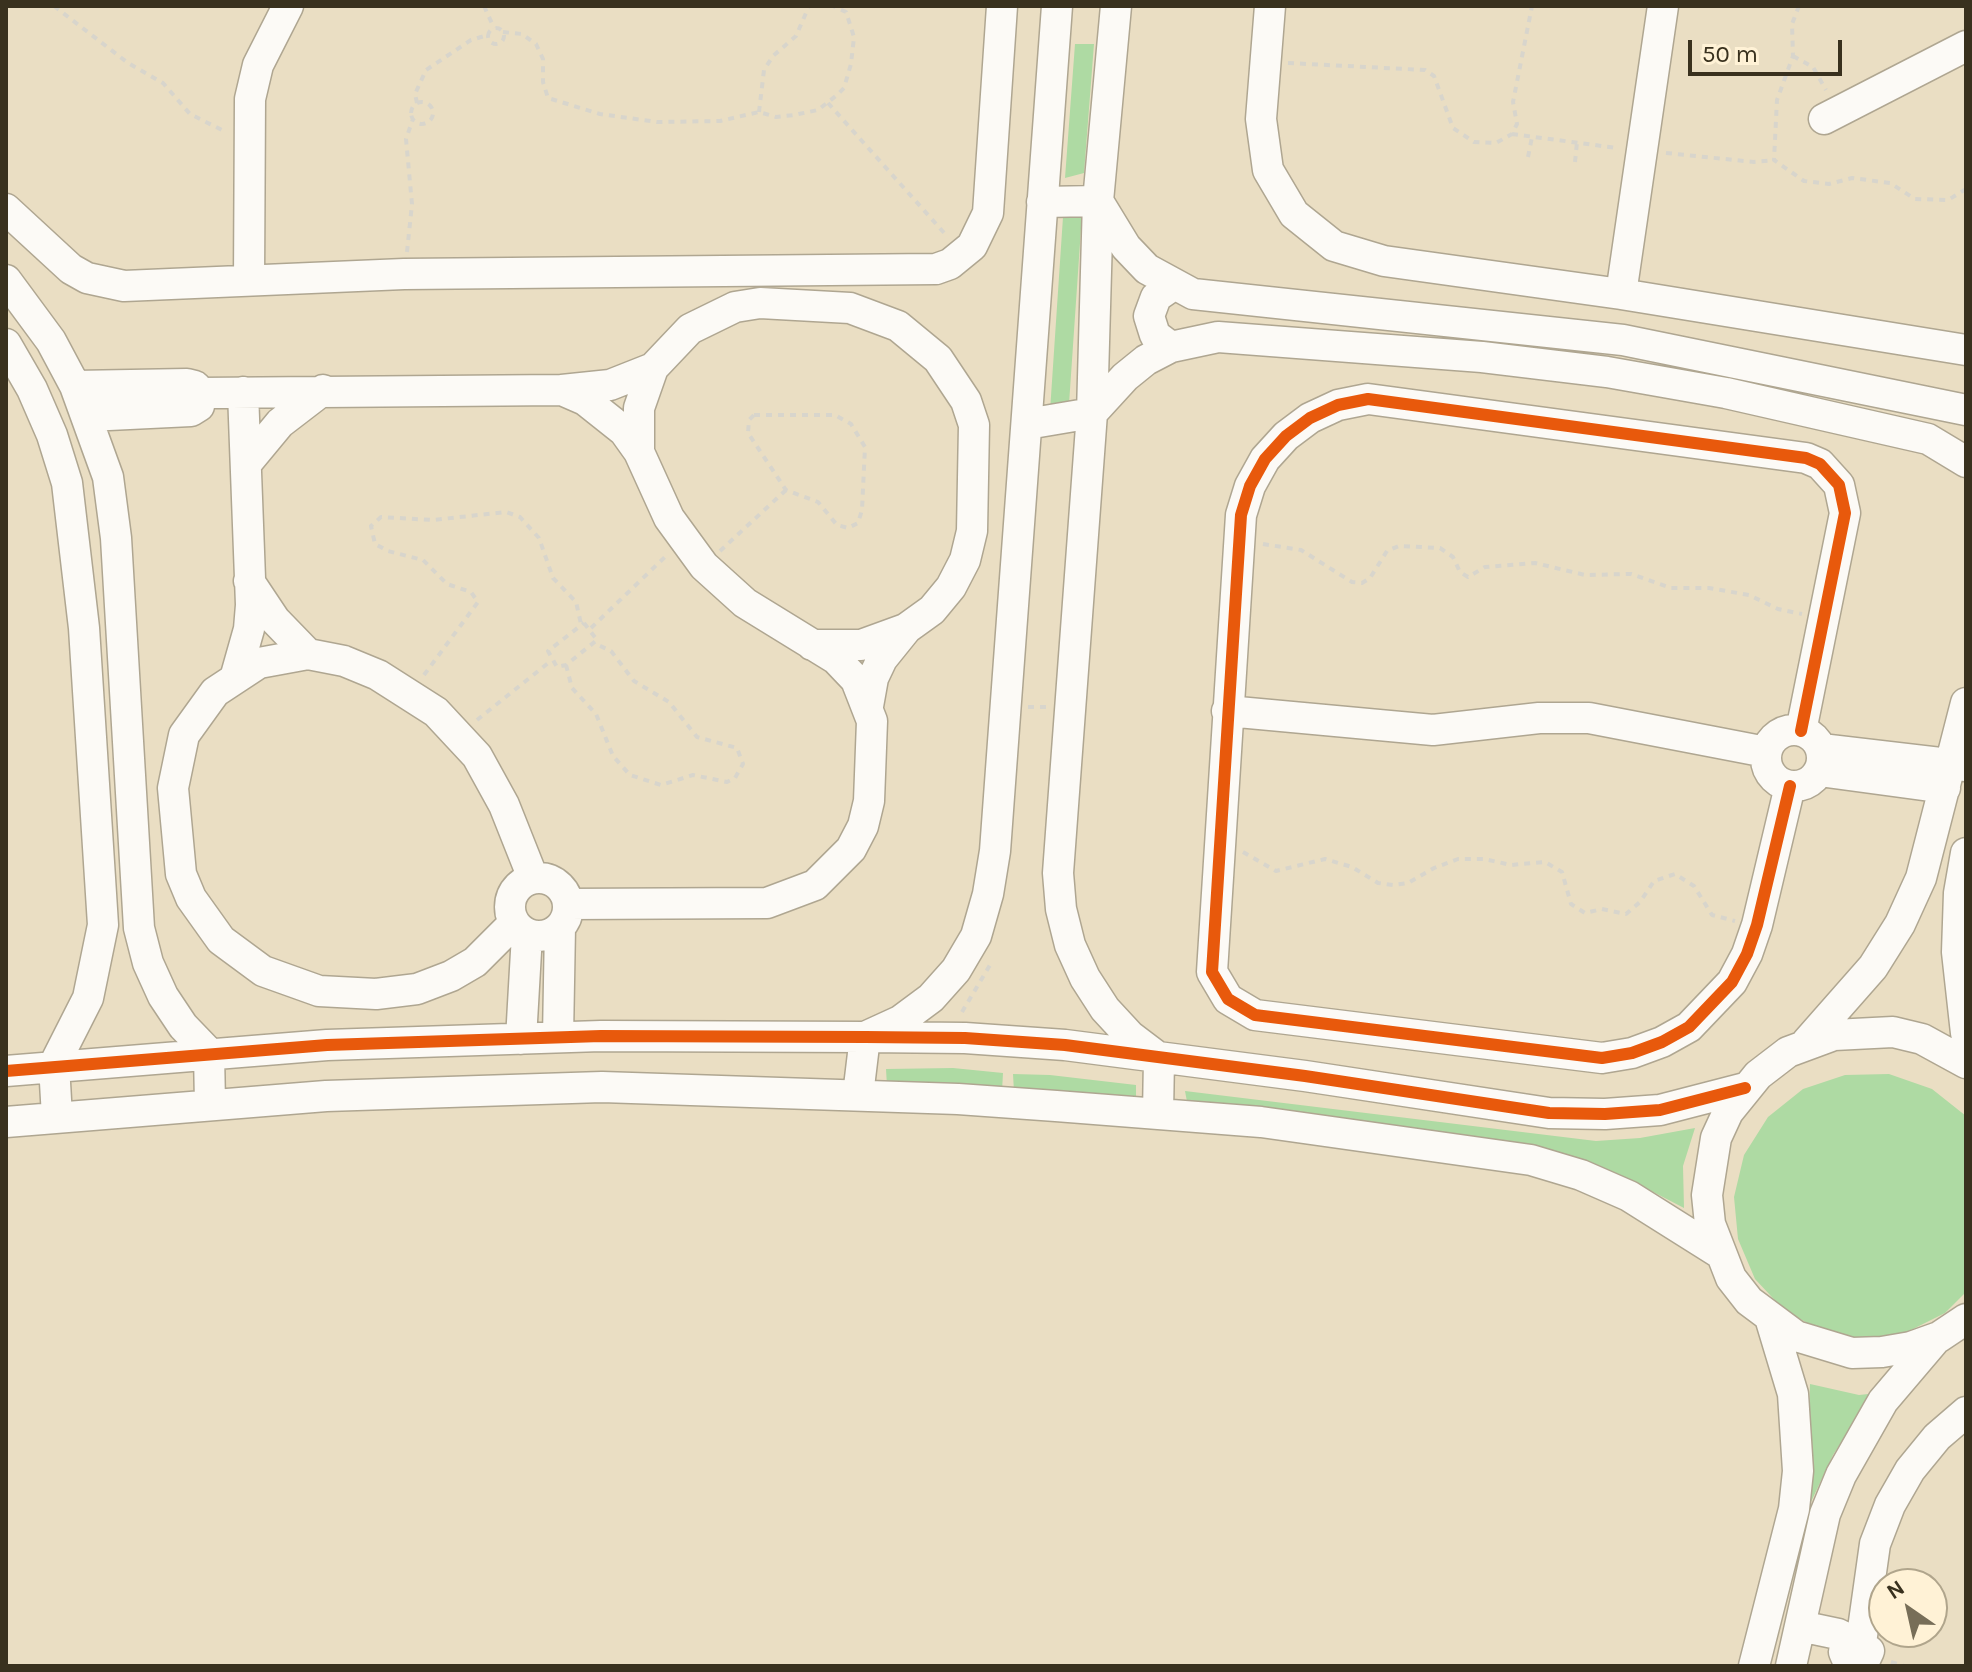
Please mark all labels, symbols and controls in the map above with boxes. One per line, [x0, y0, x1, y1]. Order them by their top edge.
scale bar [1692, 24, 1846, 74]
text: 50 m [1702, 40, 1758, 68]
north arrow [1868, 1568, 1948, 1648]
text: N [1882, 1575, 1910, 1605]

